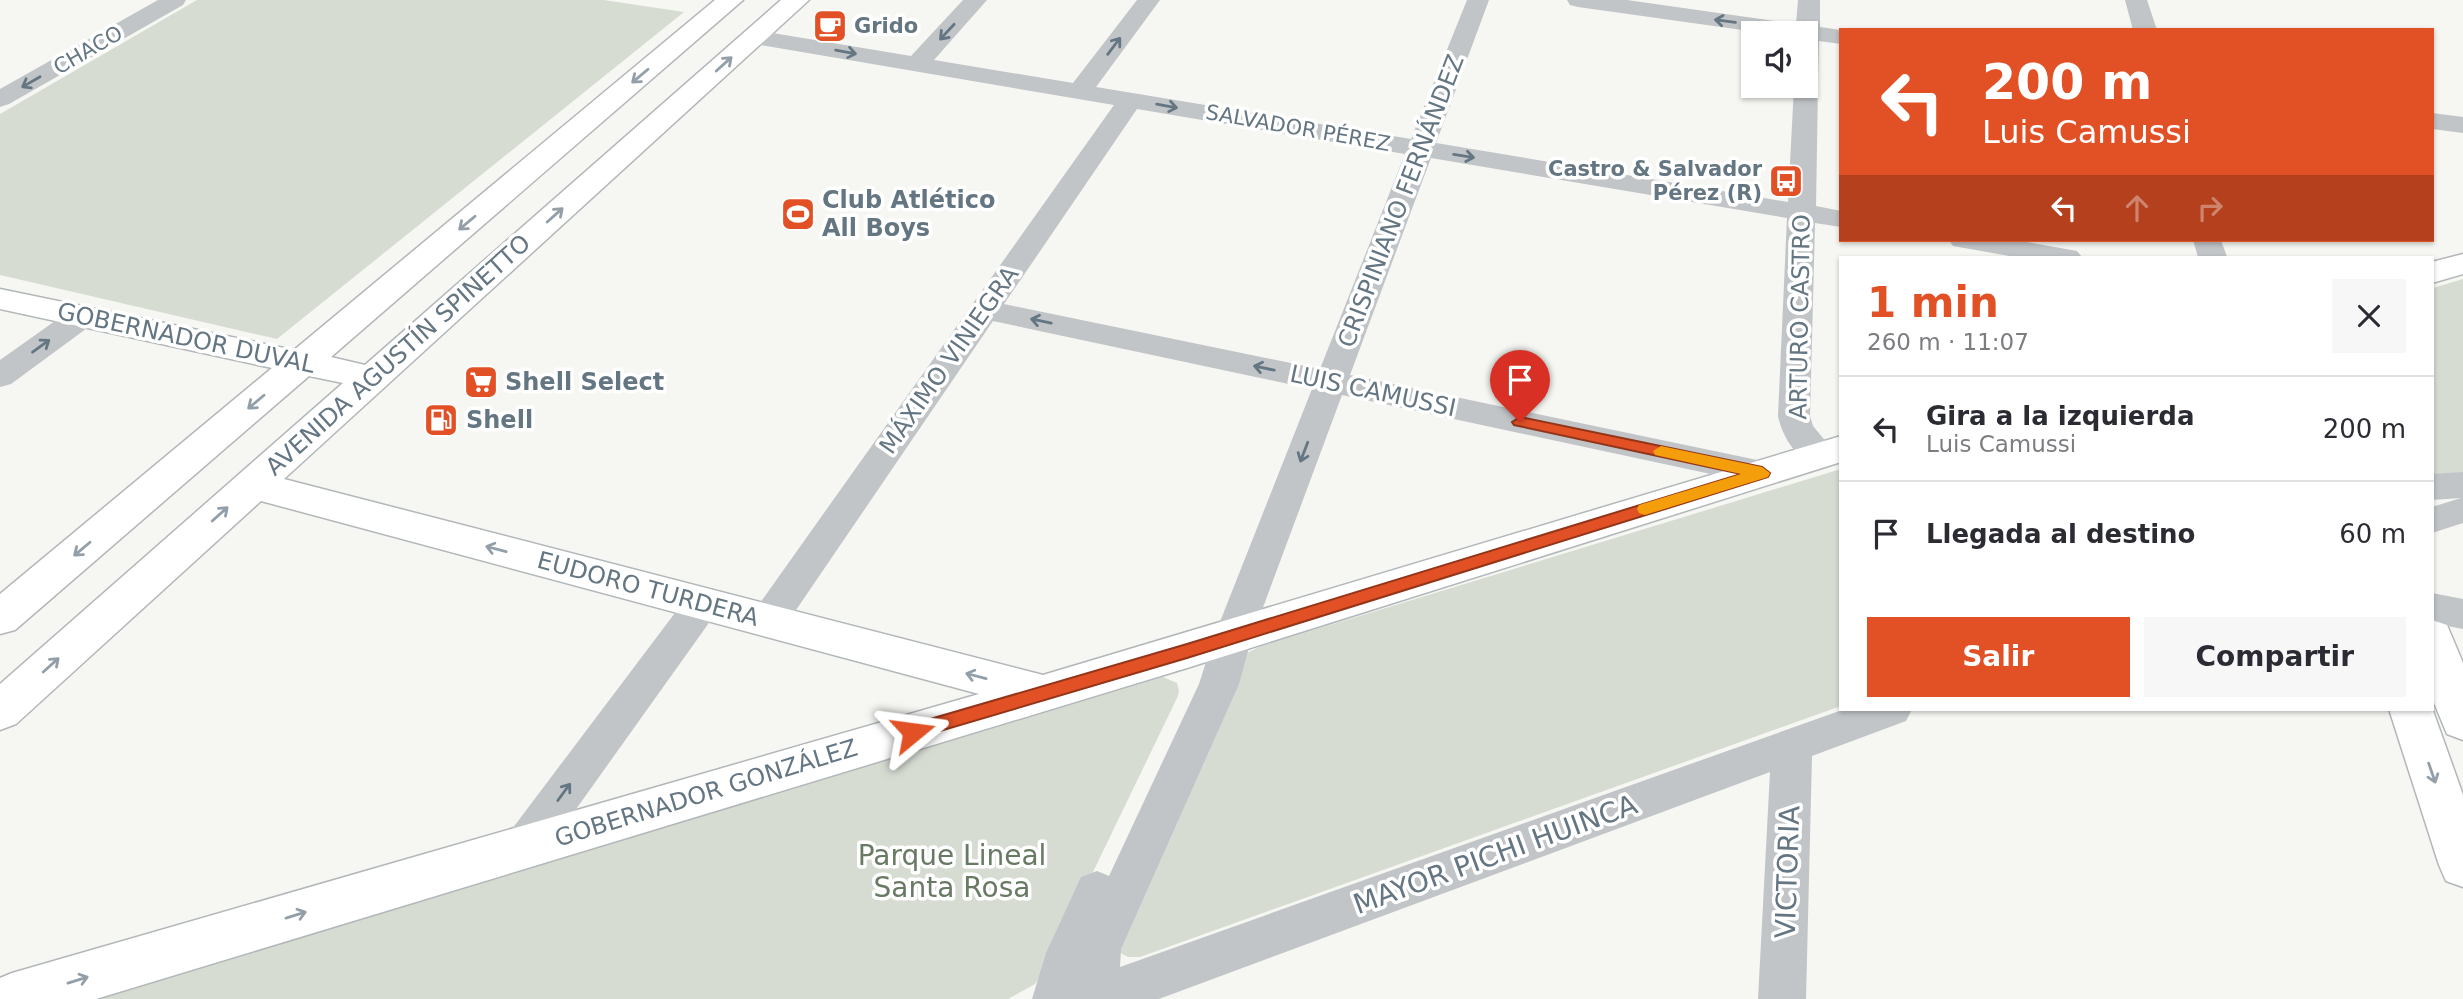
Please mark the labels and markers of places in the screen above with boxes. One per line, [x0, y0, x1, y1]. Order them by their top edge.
cafe icon: Grido [811, 7, 849, 45]
place label: Grido [854, 14, 918, 38]
place label: Castro & Salvador Pérez (R) [1548, 157, 1763, 205]
bus stop icon: Castro & Salvador Pérez (R) [1767, 162, 1805, 200]
place label: Club Atlético All Boys [822, 186, 995, 242]
sports icon: Club Atlético All Boys [779, 195, 817, 233]
pin [1490, 350, 1550, 422]
supermarket icon: Shell Select [462, 363, 500, 401]
place label: Shell Select [505, 368, 664, 396]
fuel station icon: Shell [422, 401, 460, 439]
place label: Shell [466, 406, 533, 434]

